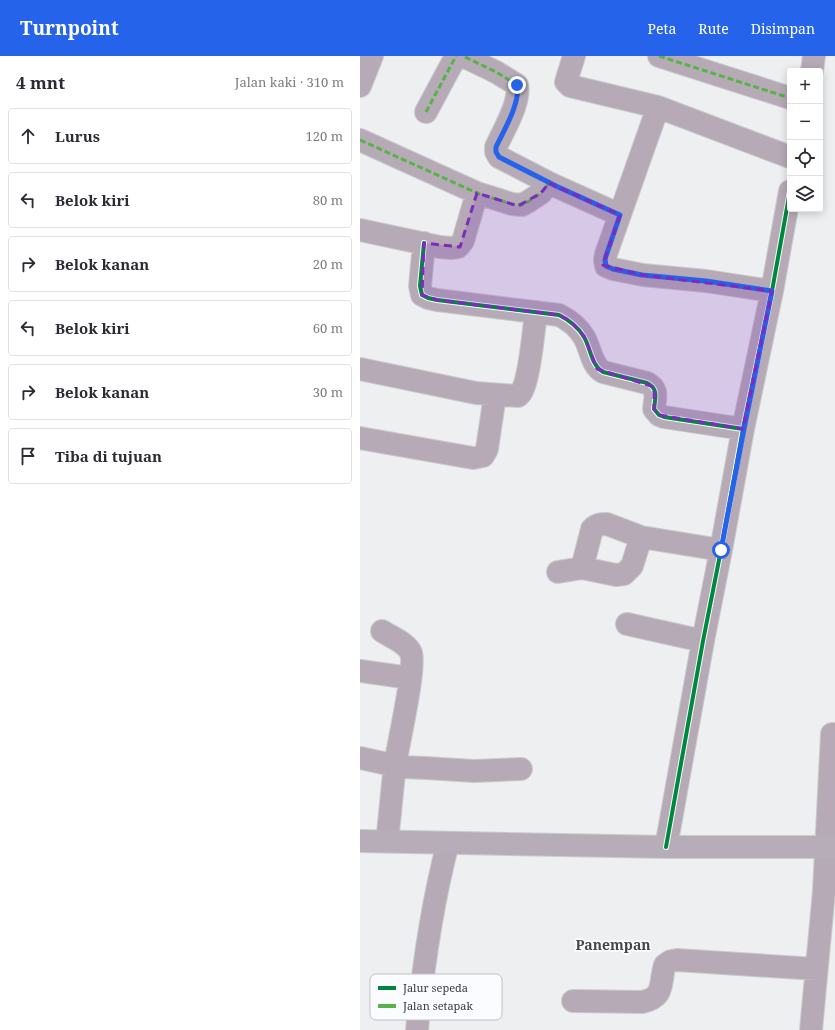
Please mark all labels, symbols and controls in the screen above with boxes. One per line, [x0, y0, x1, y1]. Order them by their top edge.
text: Turnpoint [20, 15, 119, 41]
text: Peta [648, 19, 676, 38]
text: Rute [698, 19, 729, 38]
text: Disimpan [751, 19, 815, 38]
map controls [787, 68, 823, 212]
button: + [787, 68, 823, 104]
text: 4 mnt [16, 71, 65, 94]
text: Jalan kaki · 310 m [235, 73, 344, 91]
route end [508, 76, 526, 94]
button: − [787, 104, 823, 140]
icon: ahead [17, 125, 39, 147]
text: Lurus [55, 126, 100, 146]
text: 120 m [306, 127, 343, 145]
button: locate [787, 140, 823, 176]
button: layers [787, 176, 823, 212]
icon: left [17, 189, 39, 211]
text: Belok kiri [55, 190, 130, 210]
text: 80 m [313, 191, 343, 209]
icon: right [17, 253, 39, 275]
text: Belok kanan [55, 254, 149, 274]
text: 20 m [313, 255, 343, 273]
icon: left [17, 317, 39, 339]
text: Belok kiri [55, 318, 130, 338]
text: 60 m [313, 319, 343, 337]
icon: right [17, 381, 39, 403]
text: Belok kanan [55, 382, 149, 402]
text: 30 m [313, 383, 343, 401]
icon: arrive [17, 445, 39, 467]
text: Tiba di tujuan [55, 446, 162, 466]
route start [712, 541, 730, 559]
district label: Panempan [575, 935, 651, 954]
legend [370, 974, 502, 1020]
text: Jalur sepeda [402, 980, 468, 995]
text: Jalan setapak [402, 998, 474, 1013]

